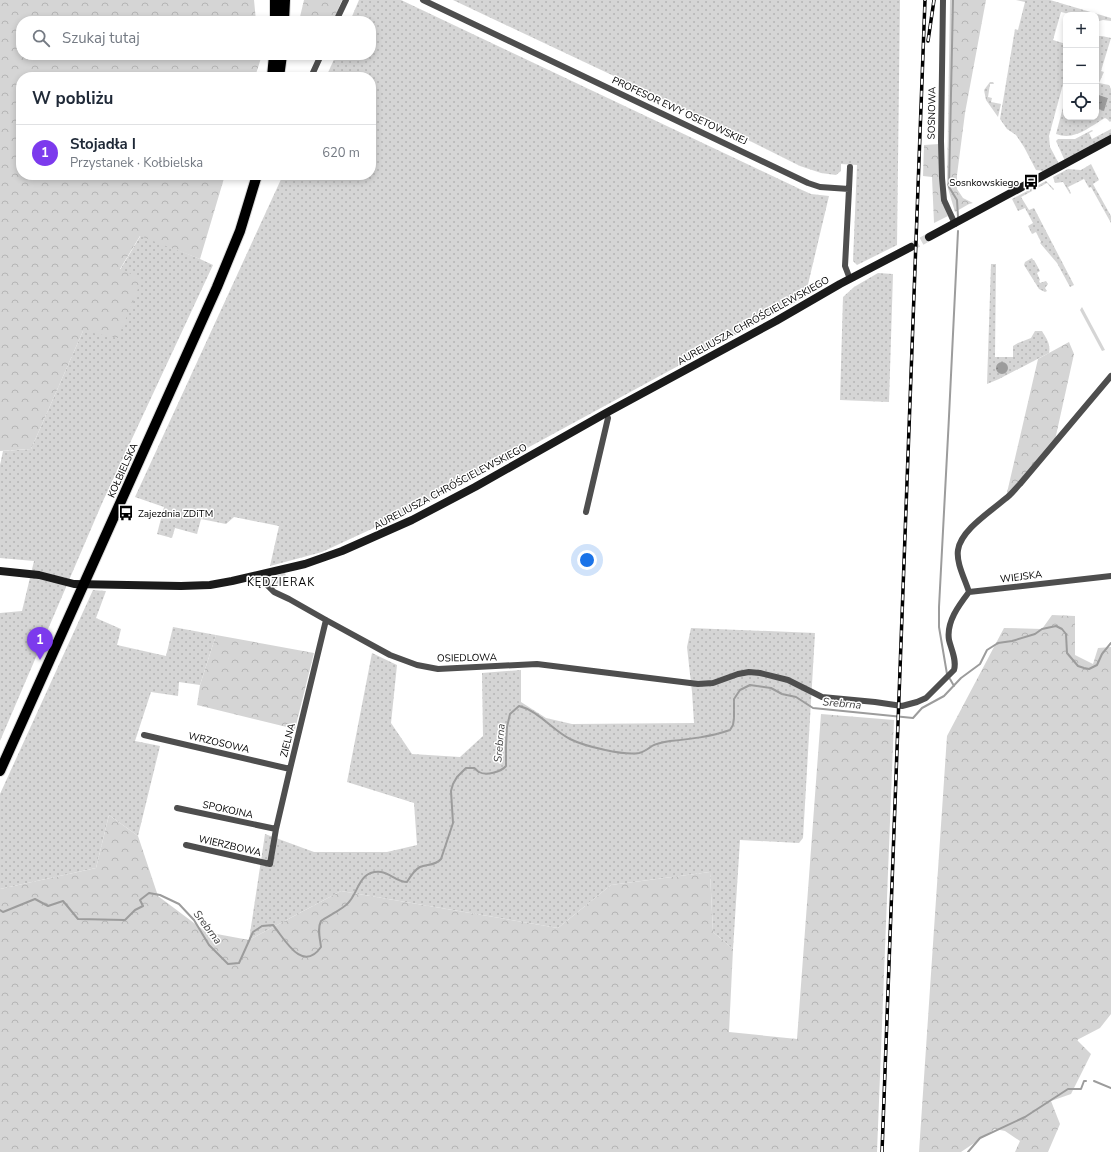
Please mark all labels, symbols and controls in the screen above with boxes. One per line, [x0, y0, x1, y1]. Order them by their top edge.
map controls [1063, 12, 1099, 120]
button: + [1063, 12, 1099, 48]
search box [16, 16, 376, 60]
icon: search [30, 27, 52, 49]
text: Szukaj tutaj [62, 28, 140, 48]
button: − [1063, 48, 1099, 84]
street label: PROFESOR EWY OSETOWSKIEJ [610, 73, 750, 149]
button: locate [1063, 84, 1099, 120]
street label: SOSNOWA [925, 86, 939, 139]
text: W pobliżu [32, 87, 113, 110]
text: Stojadła I [70, 134, 136, 154]
text: 1 [41, 144, 49, 162]
text: 620 m [322, 144, 360, 162]
text: Przystanek · Kołbielska [70, 154, 203, 172]
bus stop icon: Sosnkowskiego [1022, 173, 1040, 191]
place label: Sosnkowskiego [949, 176, 1019, 190]
street label: AURELIUSZA CHRÓŚCIELEWSKIEGO [675, 273, 832, 369]
street label: KOŁBIELSKA [105, 440, 142, 500]
street label: AURELIUSZA CHRÓŚCIELEWSKIEGO [371, 440, 530, 533]
bus stop icon: Zajezdnia ZDiTM [117, 504, 135, 522]
place label: Zajezdnia ZDiTM [138, 507, 213, 521]
your location [577, 550, 597, 570]
street label: WIEJSKA [999, 567, 1044, 587]
district label: KĘDZIERAK [247, 575, 315, 590]
pin: 1 [27, 627, 53, 660]
street label: OSIEDLOWA [437, 650, 498, 666]
water label: Srebrna [822, 694, 862, 713]
street label: ZIELNA [277, 721, 299, 759]
water label: Srebrna [490, 723, 509, 763]
street label: WRZOSOWA [187, 729, 251, 757]
street label: SPOKOJNA [201, 798, 255, 822]
street label: WIERZBOWA [197, 832, 263, 860]
water label: Srebrna [190, 907, 225, 947]

